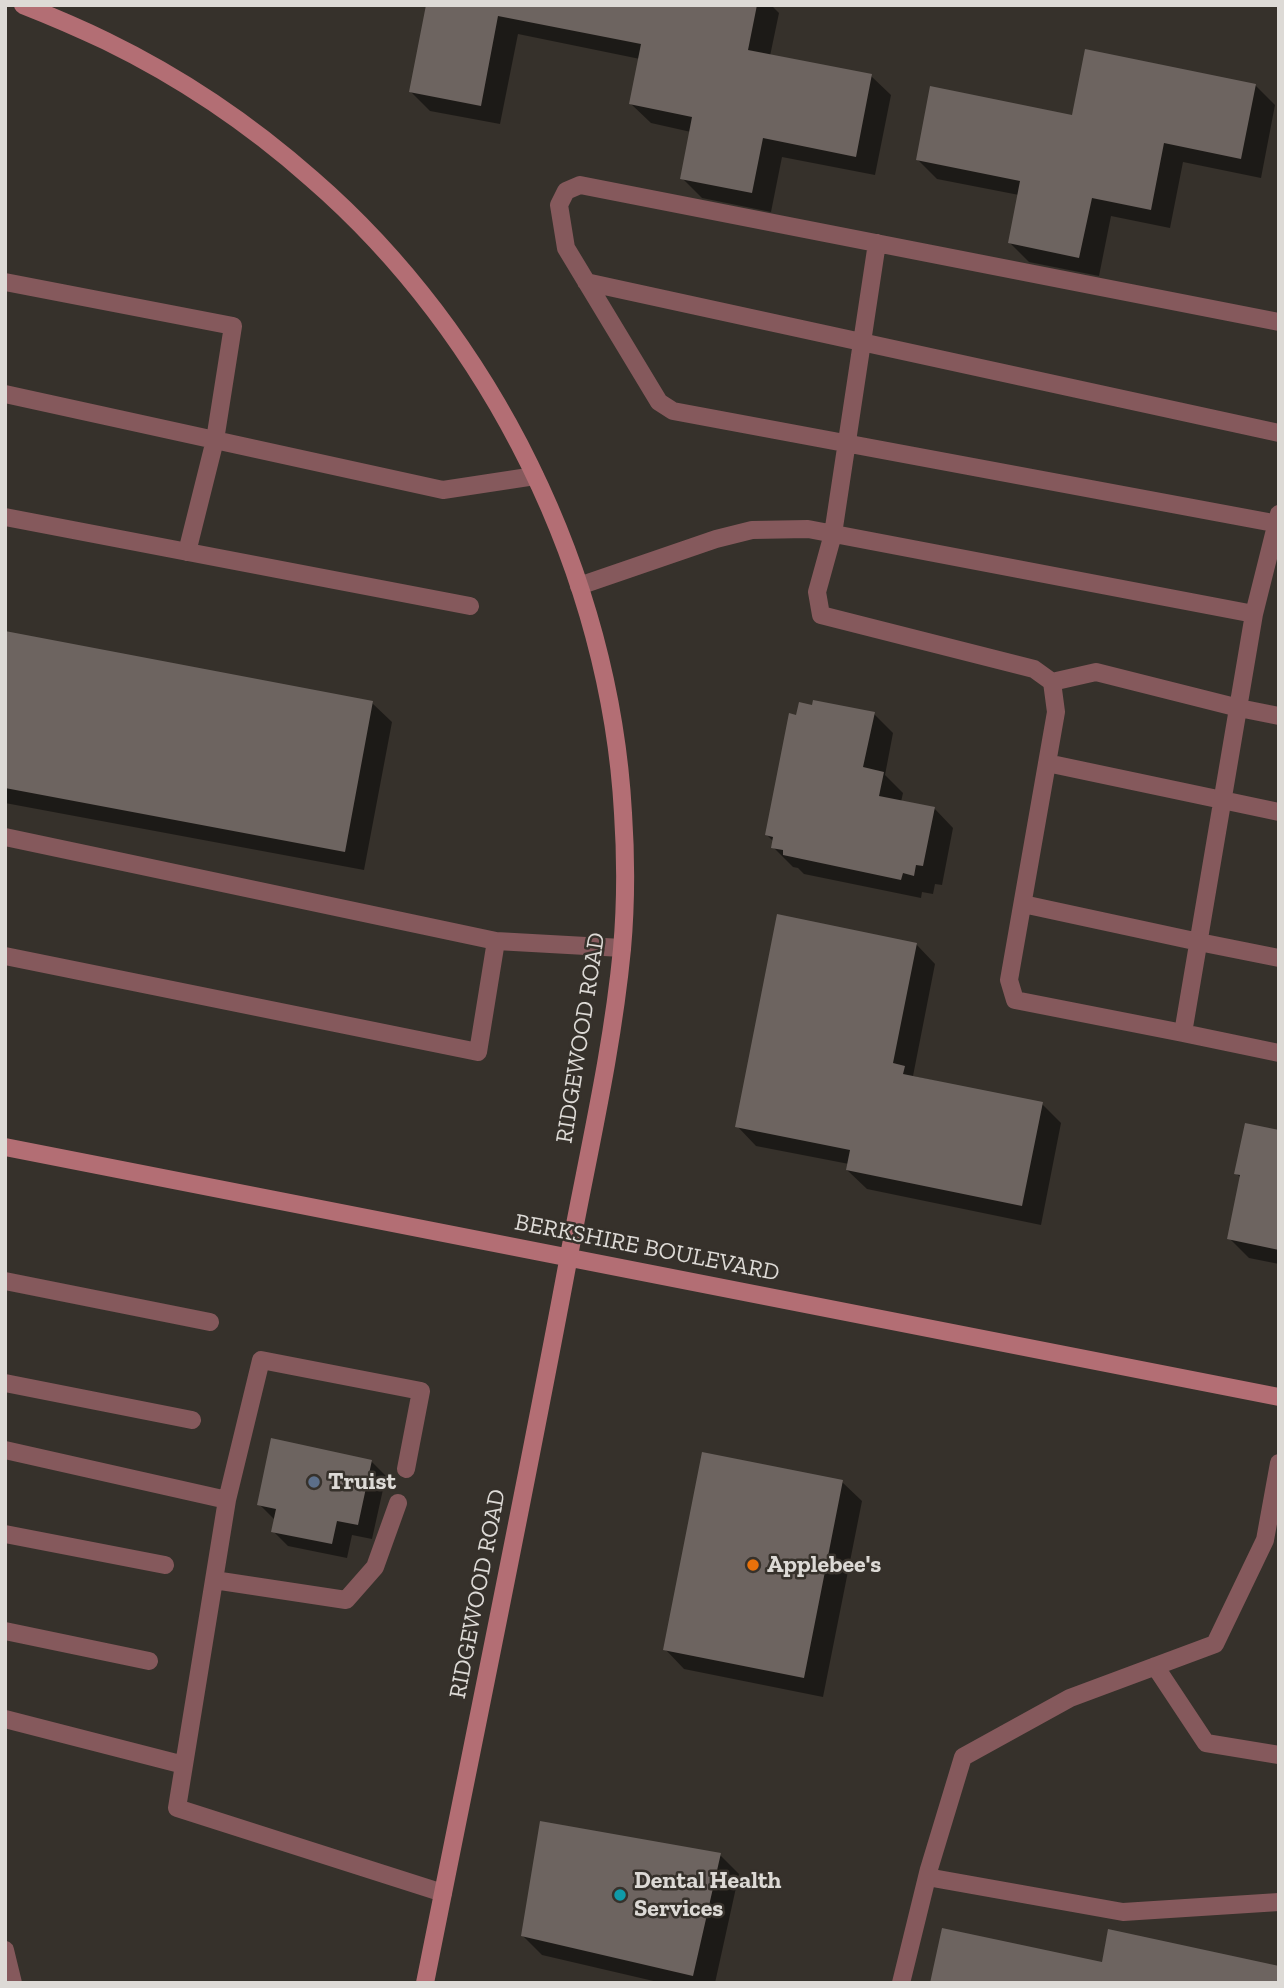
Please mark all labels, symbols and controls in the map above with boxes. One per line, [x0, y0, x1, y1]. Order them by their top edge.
street label: RIDGEWOOD ROAD [550, 931, 612, 1145]
street label: BERKSHIRE BOULEVARD [512, 1208, 782, 1288]
place label: Truist [328, 1468, 396, 1496]
marker: Truist [306, 1474, 322, 1490]
street label: RIDGEWOOD ROAD [444, 1487, 512, 1701]
place label: Applebee's [767, 1551, 881, 1579]
marker: Applebee's [745, 1557, 761, 1573]
place label: Dental Health Services [634, 1867, 781, 1923]
marker: Dental Health Services [612, 1887, 628, 1903]

